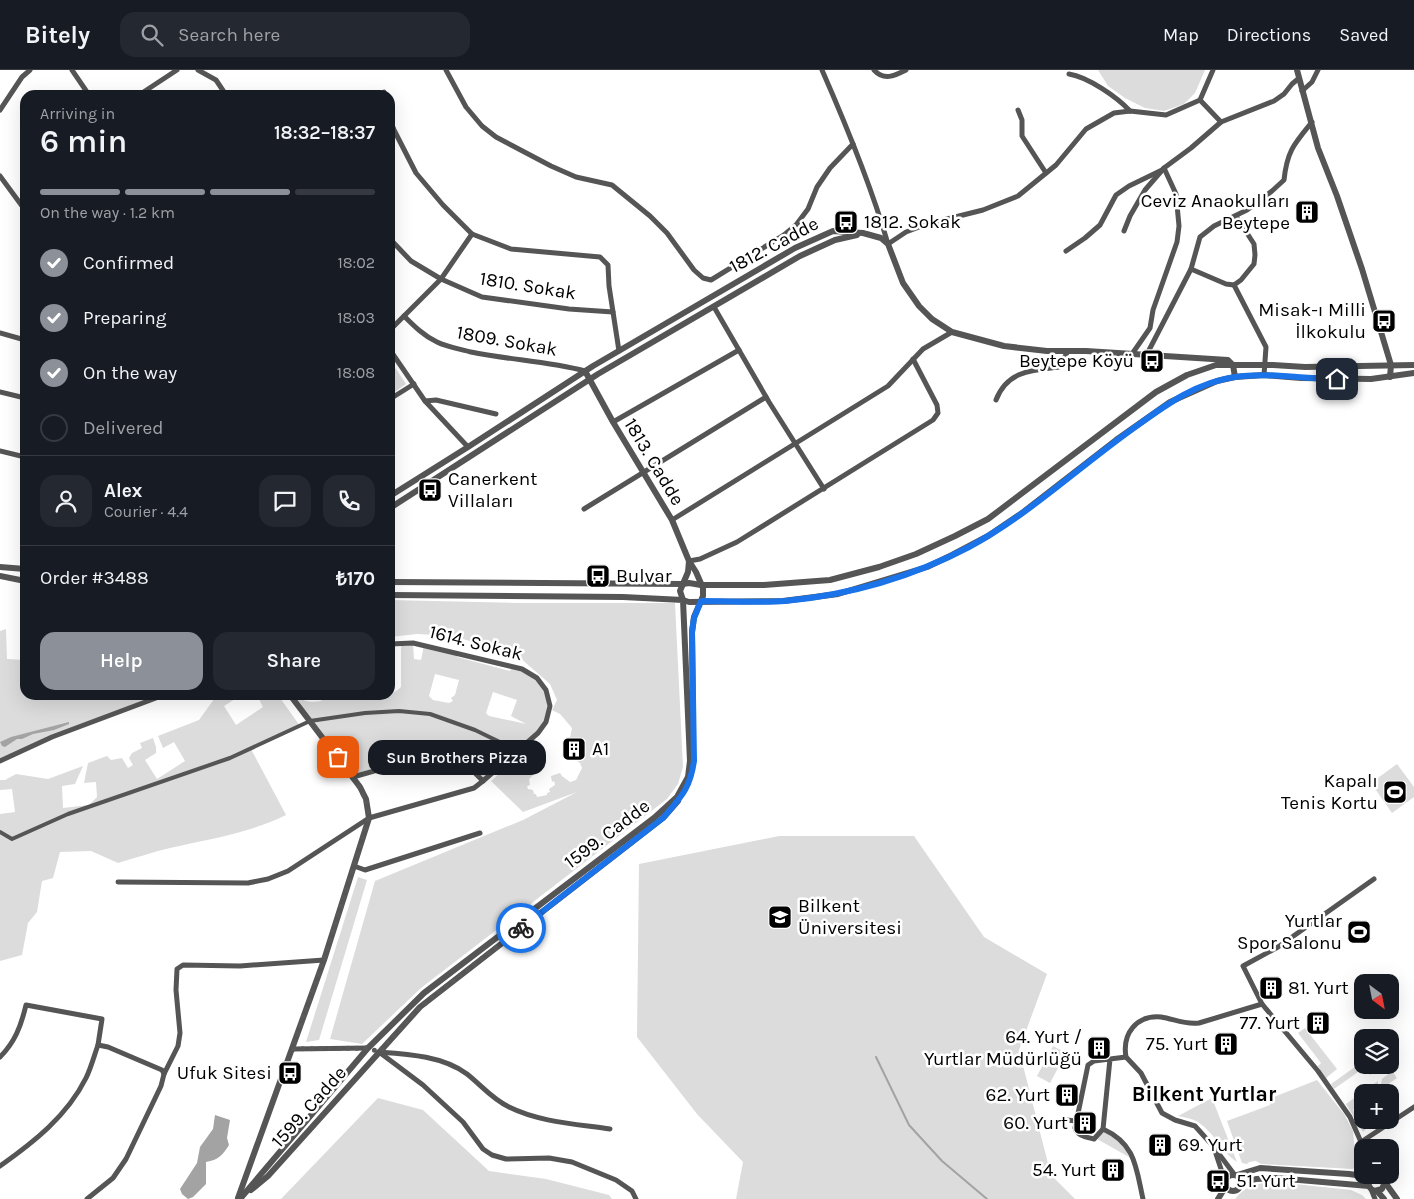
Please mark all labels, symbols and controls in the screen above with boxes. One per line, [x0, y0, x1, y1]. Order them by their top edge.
search box [120, 12, 470, 57]
text: Bitely [25, 21, 90, 49]
icon: search [138, 21, 166, 49]
text: Search here [178, 24, 280, 46]
text: Map [1163, 24, 1199, 46]
text: Directions [1227, 24, 1311, 46]
text: Saved [1339, 24, 1389, 46]
text: Arriving in [40, 104, 115, 123]
text: 18:32–18:37 [274, 122, 375, 144]
text: 6 min [40, 123, 127, 160]
place label: Ceviz Anaokulları Beytepe [1141, 190, 1290, 234]
building icon: Ceviz Anaokulları Beytepe [1294, 199, 1320, 225]
text: On the way · 1.2 km [40, 203, 175, 222]
bus stop icon: 1812. Sokak [833, 209, 859, 235]
place label: 1812. Sokak [864, 211, 961, 233]
street label: 1812. Cadde [726, 212, 822, 278]
icon: check [40, 249, 68, 277]
text: Confirmed [83, 252, 174, 274]
text: 18:02 [337, 253, 375, 272]
street label: 1810. Sokak [478, 268, 578, 305]
place label: Misak-ı Milli İlkokulu [1258, 299, 1366, 343]
icon: check [40, 304, 68, 332]
text: Preparing [83, 307, 166, 329]
text: 18:03 [337, 308, 375, 327]
bus stop icon: Misak-ı Milli İlkokulu [1371, 308, 1397, 334]
street label: 1809. Sokak [455, 321, 559, 361]
bus stop icon: Beytepe Köyü [1139, 348, 1165, 374]
place label: Beytepe Köyü [1019, 350, 1134, 372]
pin [1316, 358, 1358, 400]
icon: check [40, 359, 68, 387]
text: On the way [83, 362, 177, 384]
text: 18:08 [337, 363, 375, 382]
icon: home [1323, 365, 1351, 393]
street label: 1813. Cadde [619, 414, 689, 510]
text: Delivered [83, 417, 163, 439]
place label: Canerkent Villaları [448, 468, 537, 512]
button: person [40, 475, 92, 527]
button: chat [259, 475, 311, 527]
button: phone [323, 475, 375, 527]
bus stop icon: Canerkent Villaları [417, 477, 443, 503]
text: Alex [104, 480, 142, 502]
text: Courier · 4.4 [104, 502, 188, 521]
bus stop icon: Bulvar [585, 563, 611, 589]
place label: Bulvar [616, 565, 672, 587]
text: Order #3488 [40, 567, 149, 589]
text: ₺170 [336, 568, 375, 590]
street label: 1614. Sokak [427, 621, 525, 665]
button: Help [40, 632, 203, 690]
button: Share [213, 632, 375, 690]
pin [317, 736, 359, 778]
building icon: A1 [561, 736, 587, 762]
place label: A1 [592, 738, 609, 760]
callout: Sun Brothers Pizza [368, 740, 546, 774]
icon: bag [324, 743, 352, 771]
text: Sun Brothers Pizza [386, 748, 528, 767]
place label: Kapalı Tenis Kortu [1281, 770, 1378, 814]
sports icon: Kapalı Tenis Kortu [1382, 779, 1408, 805]
street label: 1599. Cadde [560, 795, 654, 873]
place label: Bilkent Üniversitesi [798, 895, 902, 939]
courier [496, 903, 546, 953]
school or university icon: Bilkent Üniversitesi [767, 904, 793, 930]
place label: Yurtlar Spor Salonu [1237, 910, 1342, 954]
icon: bike [507, 914, 535, 942]
sports icon: Yurtlar Spor Salonu [1346, 919, 1372, 945]
north arrow [1354, 974, 1399, 1019]
map controls [1354, 974, 1399, 1184]
building icon: 81. Yurt [1258, 975, 1284, 1001]
place label: 81. Yurt [1288, 977, 1349, 999]
building icon: 77. Yurt [1305, 1010, 1331, 1036]
place label: 77. Yurt [1240, 1012, 1300, 1034]
place label: 64. Yurt / Yurtlar Müdürlüğü [924, 1026, 1082, 1070]
button: layers [1354, 1029, 1399, 1074]
building icon: 75. Yurt [1213, 1031, 1239, 1057]
place label: 75. Yurt [1146, 1033, 1208, 1055]
building icon: 64. Yurt / Yurtlar Müdürlüğü [1086, 1035, 1112, 1061]
bus stop icon: Ufuk Sitesi [277, 1060, 303, 1086]
place label: Ufuk Sitesi [177, 1062, 272, 1084]
street label: 1599. Cadde [267, 1062, 351, 1152]
building icon: 62. Yurt [1054, 1082, 1080, 1108]
district label: Bilkent Yurtlar [1132, 1082, 1277, 1106]
place label: 62. Yurt [986, 1084, 1050, 1106]
button: + [1354, 1084, 1399, 1129]
building icon: 60. Yurt [1072, 1110, 1098, 1136]
place label: 60. Yurt [1003, 1112, 1068, 1134]
building icon: 69. Yurt [1147, 1132, 1173, 1158]
place label: 69. Yurt [1178, 1134, 1242, 1156]
button: − [1354, 1139, 1399, 1184]
building icon: 54. Yurt [1100, 1157, 1126, 1183]
place label: 54. Yurt [1032, 1159, 1096, 1181]
bus stop icon: 51. Yurt [1205, 1168, 1231, 1194]
place label: 51. Yurt [1236, 1170, 1296, 1192]

